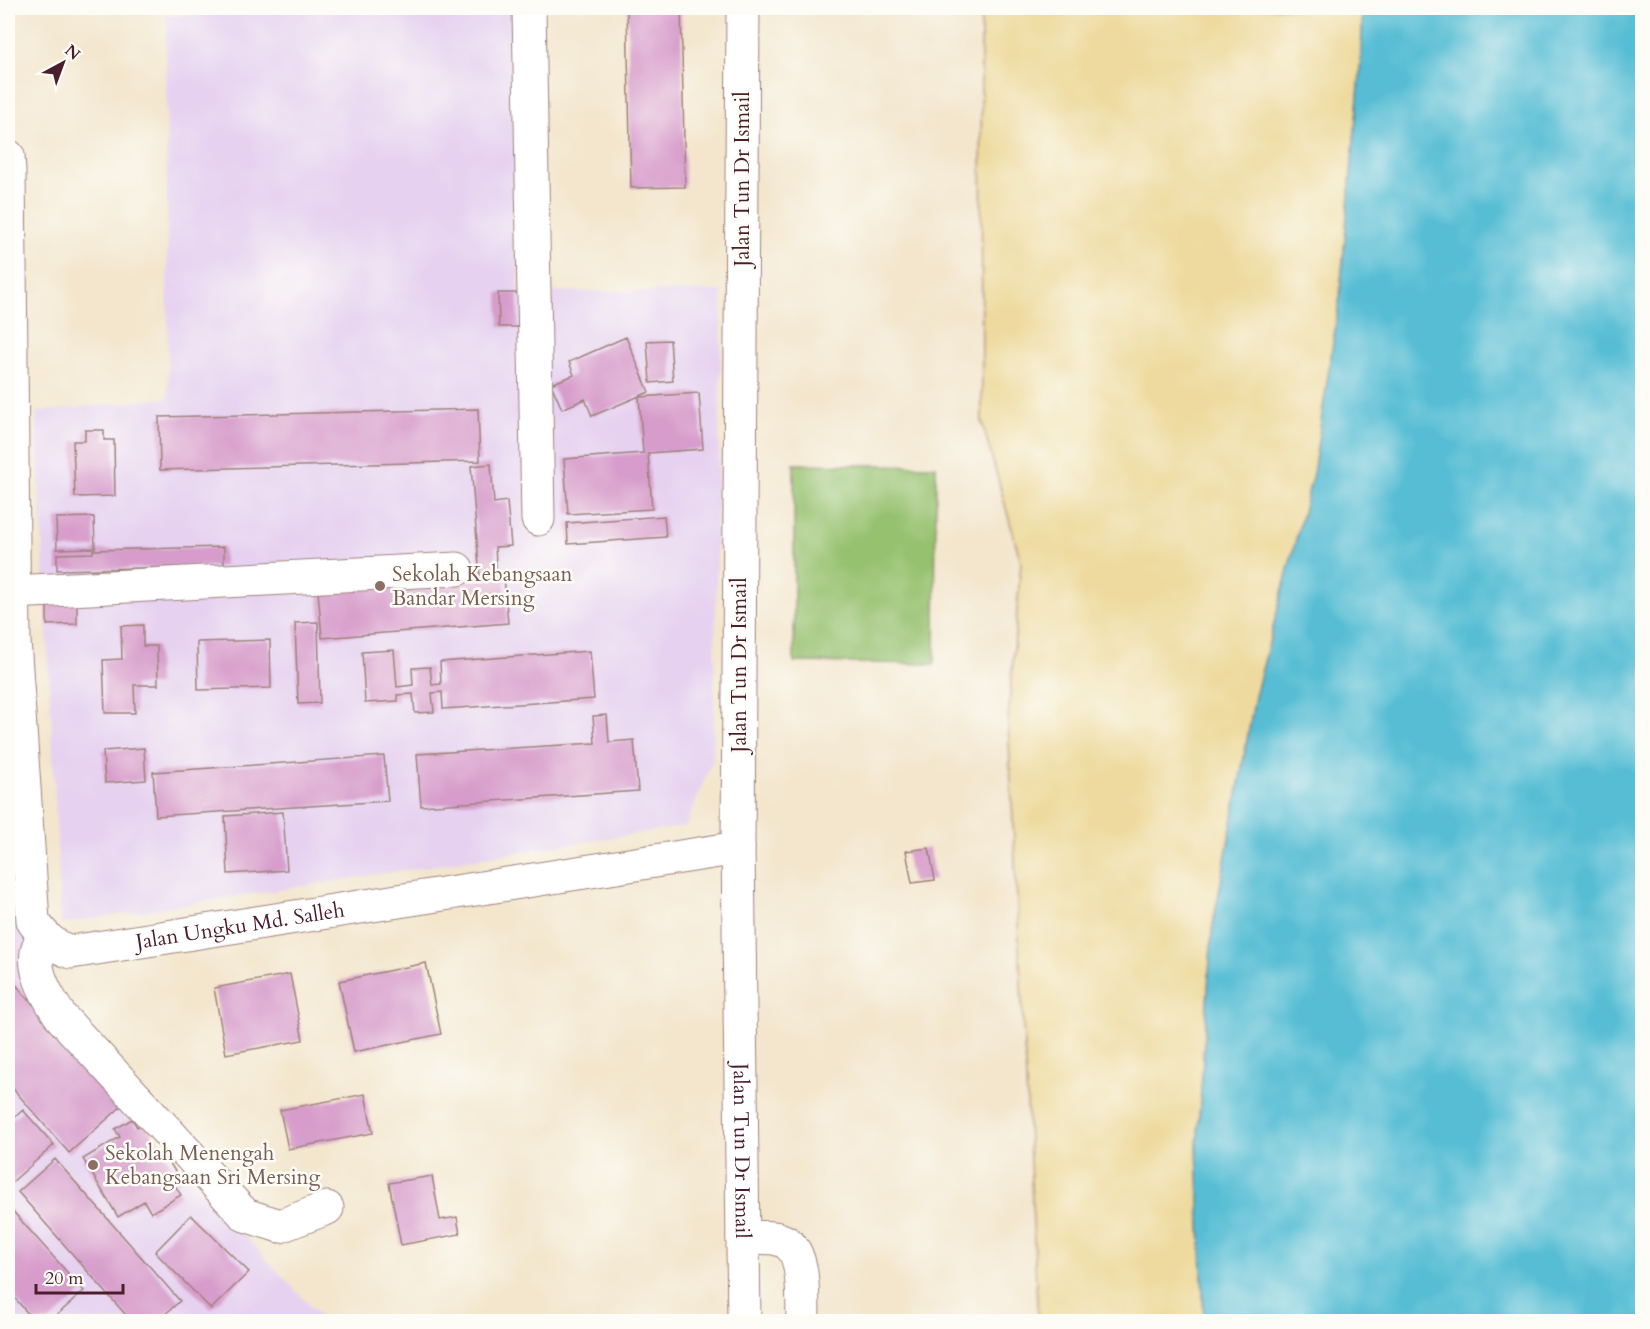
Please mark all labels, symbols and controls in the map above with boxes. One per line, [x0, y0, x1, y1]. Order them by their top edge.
north arrow [33, 33, 93, 93]
text: N [60, 40, 85, 65]
street label: Jalan Tun Dr Ismail [728, 91, 757, 270]
place label: Sekolah Kebangsaan Bandar Mersing [392, 560, 573, 613]
street label: Jalan Tun Dr Ismail [725, 577, 754, 756]
marker: Sekolah Kebangsaan Bandar Mersing [373, 579, 387, 593]
street label: Jalan Ungku Md. Salleh [131, 895, 347, 957]
street label: Jalan Tun Dr Ismail [726, 1060, 757, 1239]
place label: Sekolah Menengah Kebangsaan Sri Mersing [105, 1139, 321, 1192]
marker: Sekolah Menengah Kebangsaan Sri Mersing [86, 1158, 100, 1172]
scale bar [36, 1257, 123, 1295]
text: 20 m [45, 1266, 84, 1291]

